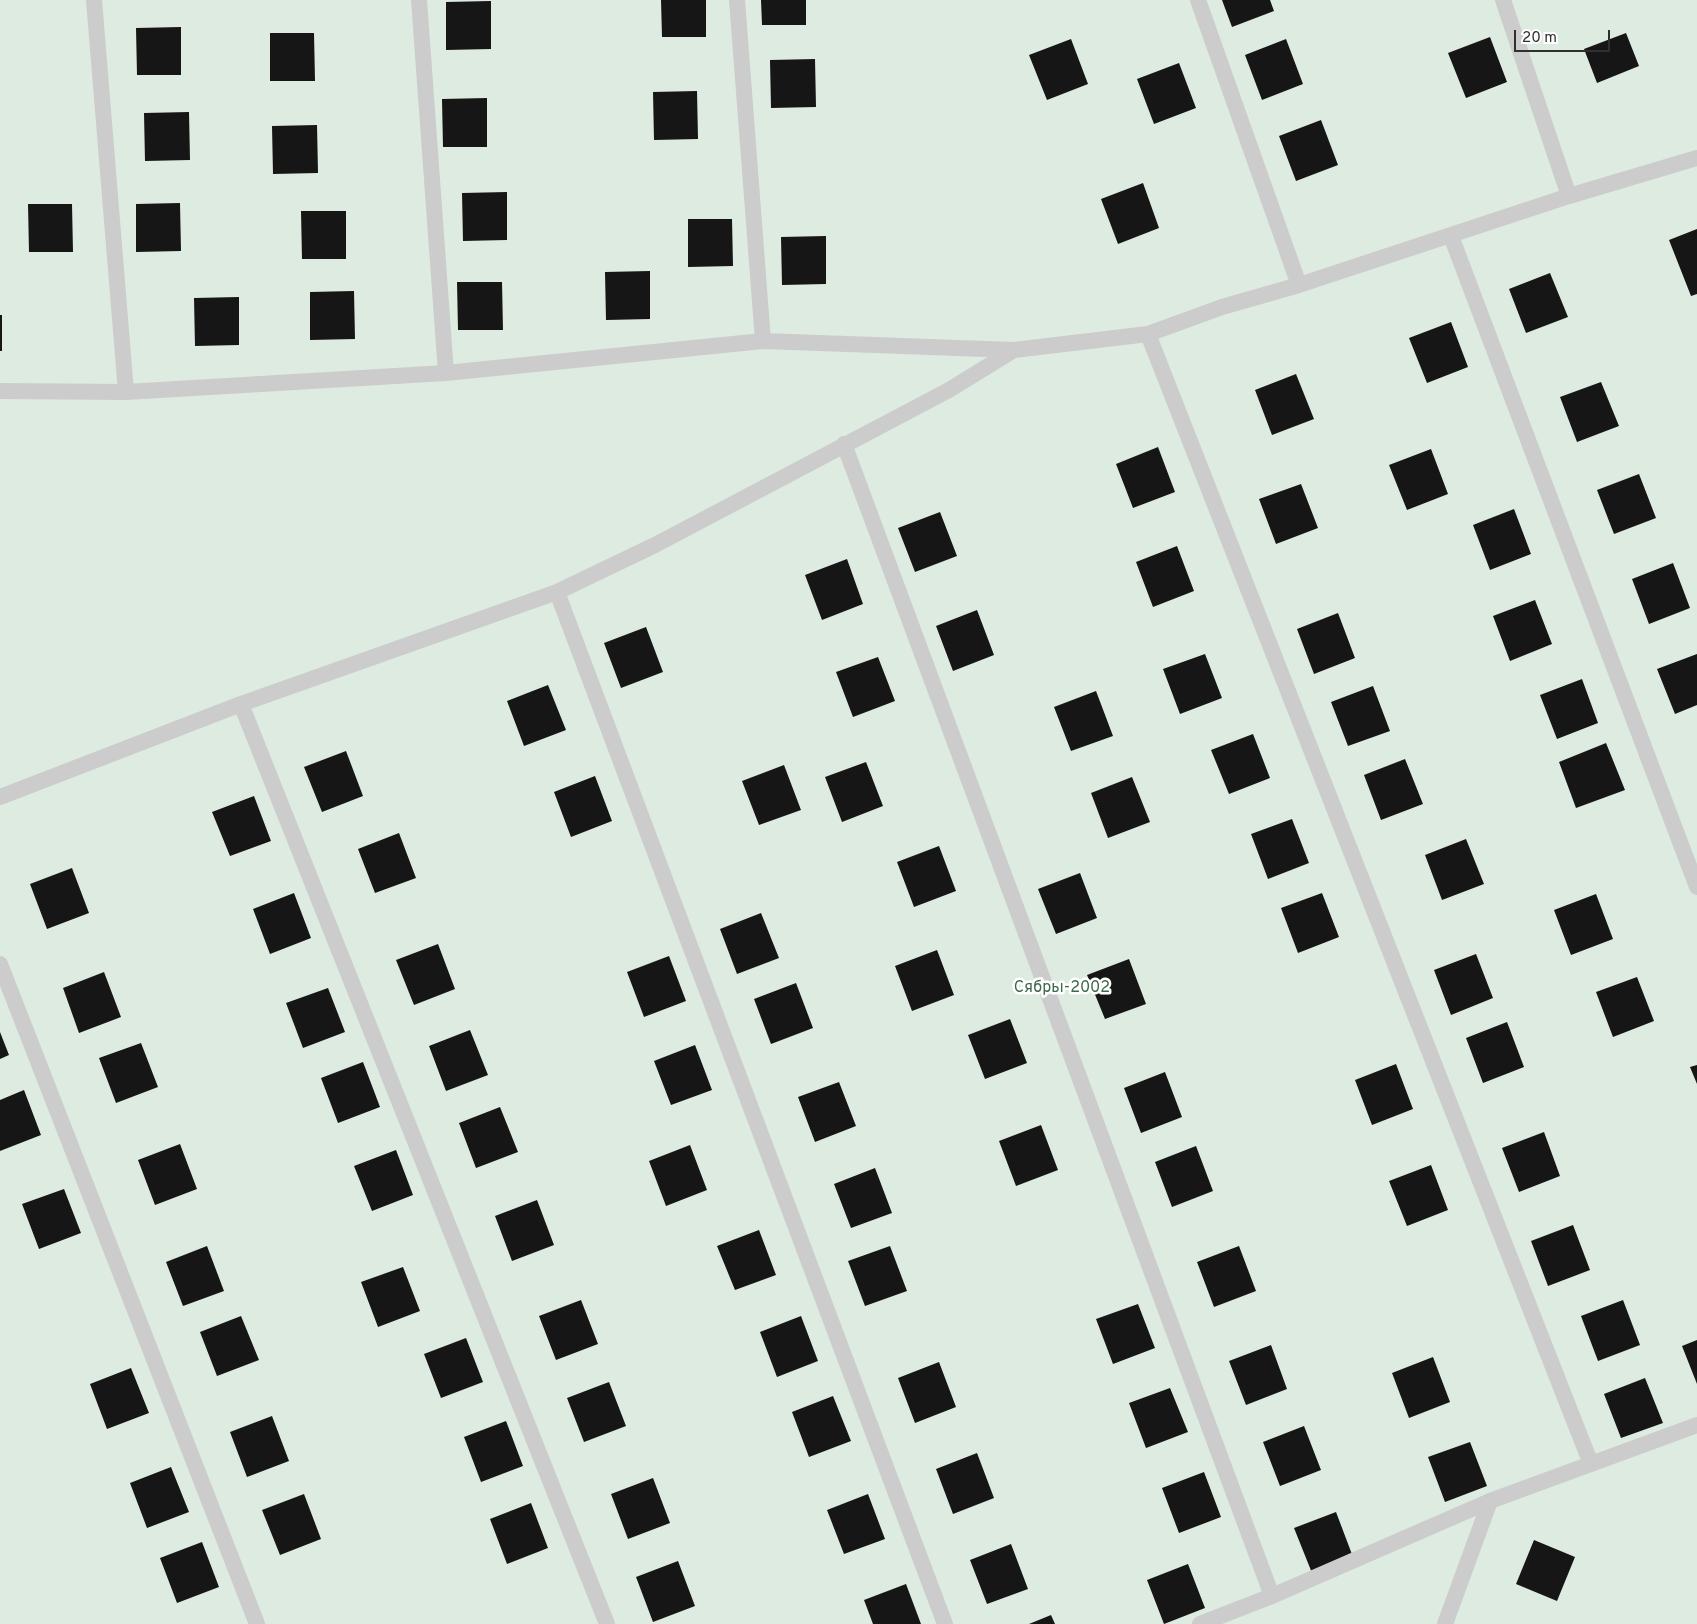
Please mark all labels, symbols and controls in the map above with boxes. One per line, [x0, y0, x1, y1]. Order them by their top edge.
scale bar [1517, 20, 1613, 52]
text: 20 m [1522, 29, 1557, 48]
park label: Сябры-2002 [1014, 979, 1110, 999]

